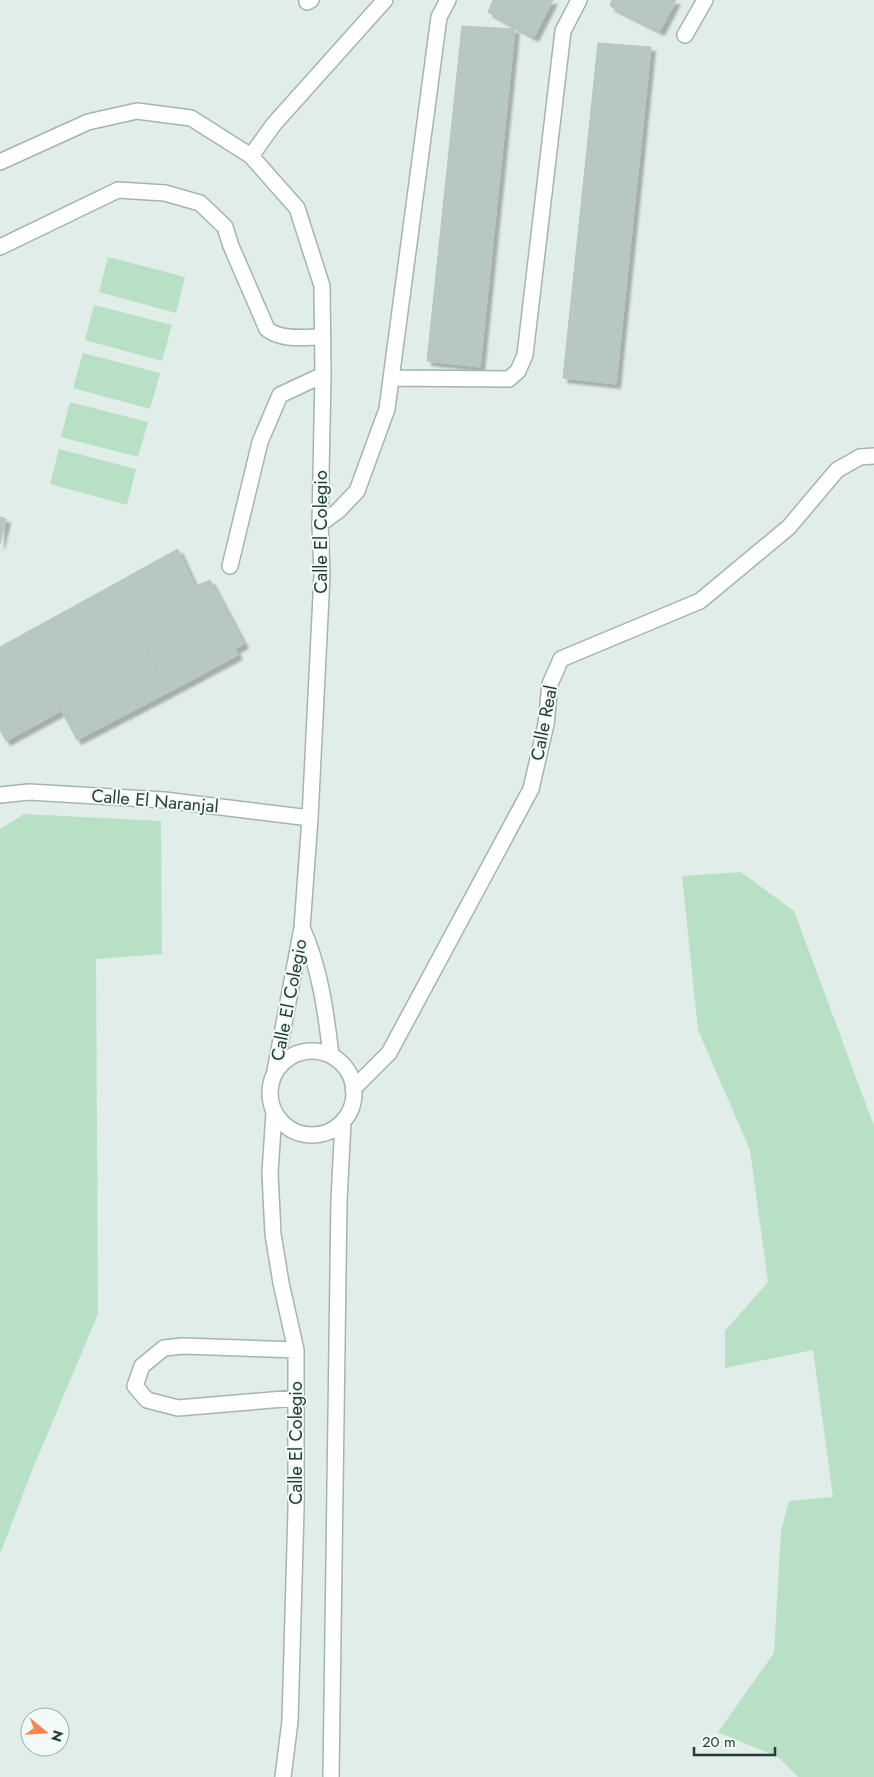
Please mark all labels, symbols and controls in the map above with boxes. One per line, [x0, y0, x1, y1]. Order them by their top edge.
street label: Calle El Colegio [308, 470, 334, 594]
street label: Calle Real [524, 683, 564, 763]
street label: Calle El Naranjal [90, 782, 220, 820]
street label: Calle El Colegio [264, 937, 314, 1063]
street label: Calle El Colegio [283, 1381, 309, 1505]
north arrow [20, 1707, 70, 1757]
scale bar [694, 1724, 775, 1756]
text: N [46, 1728, 69, 1744]
text: 20 m [702, 1731, 736, 1753]

